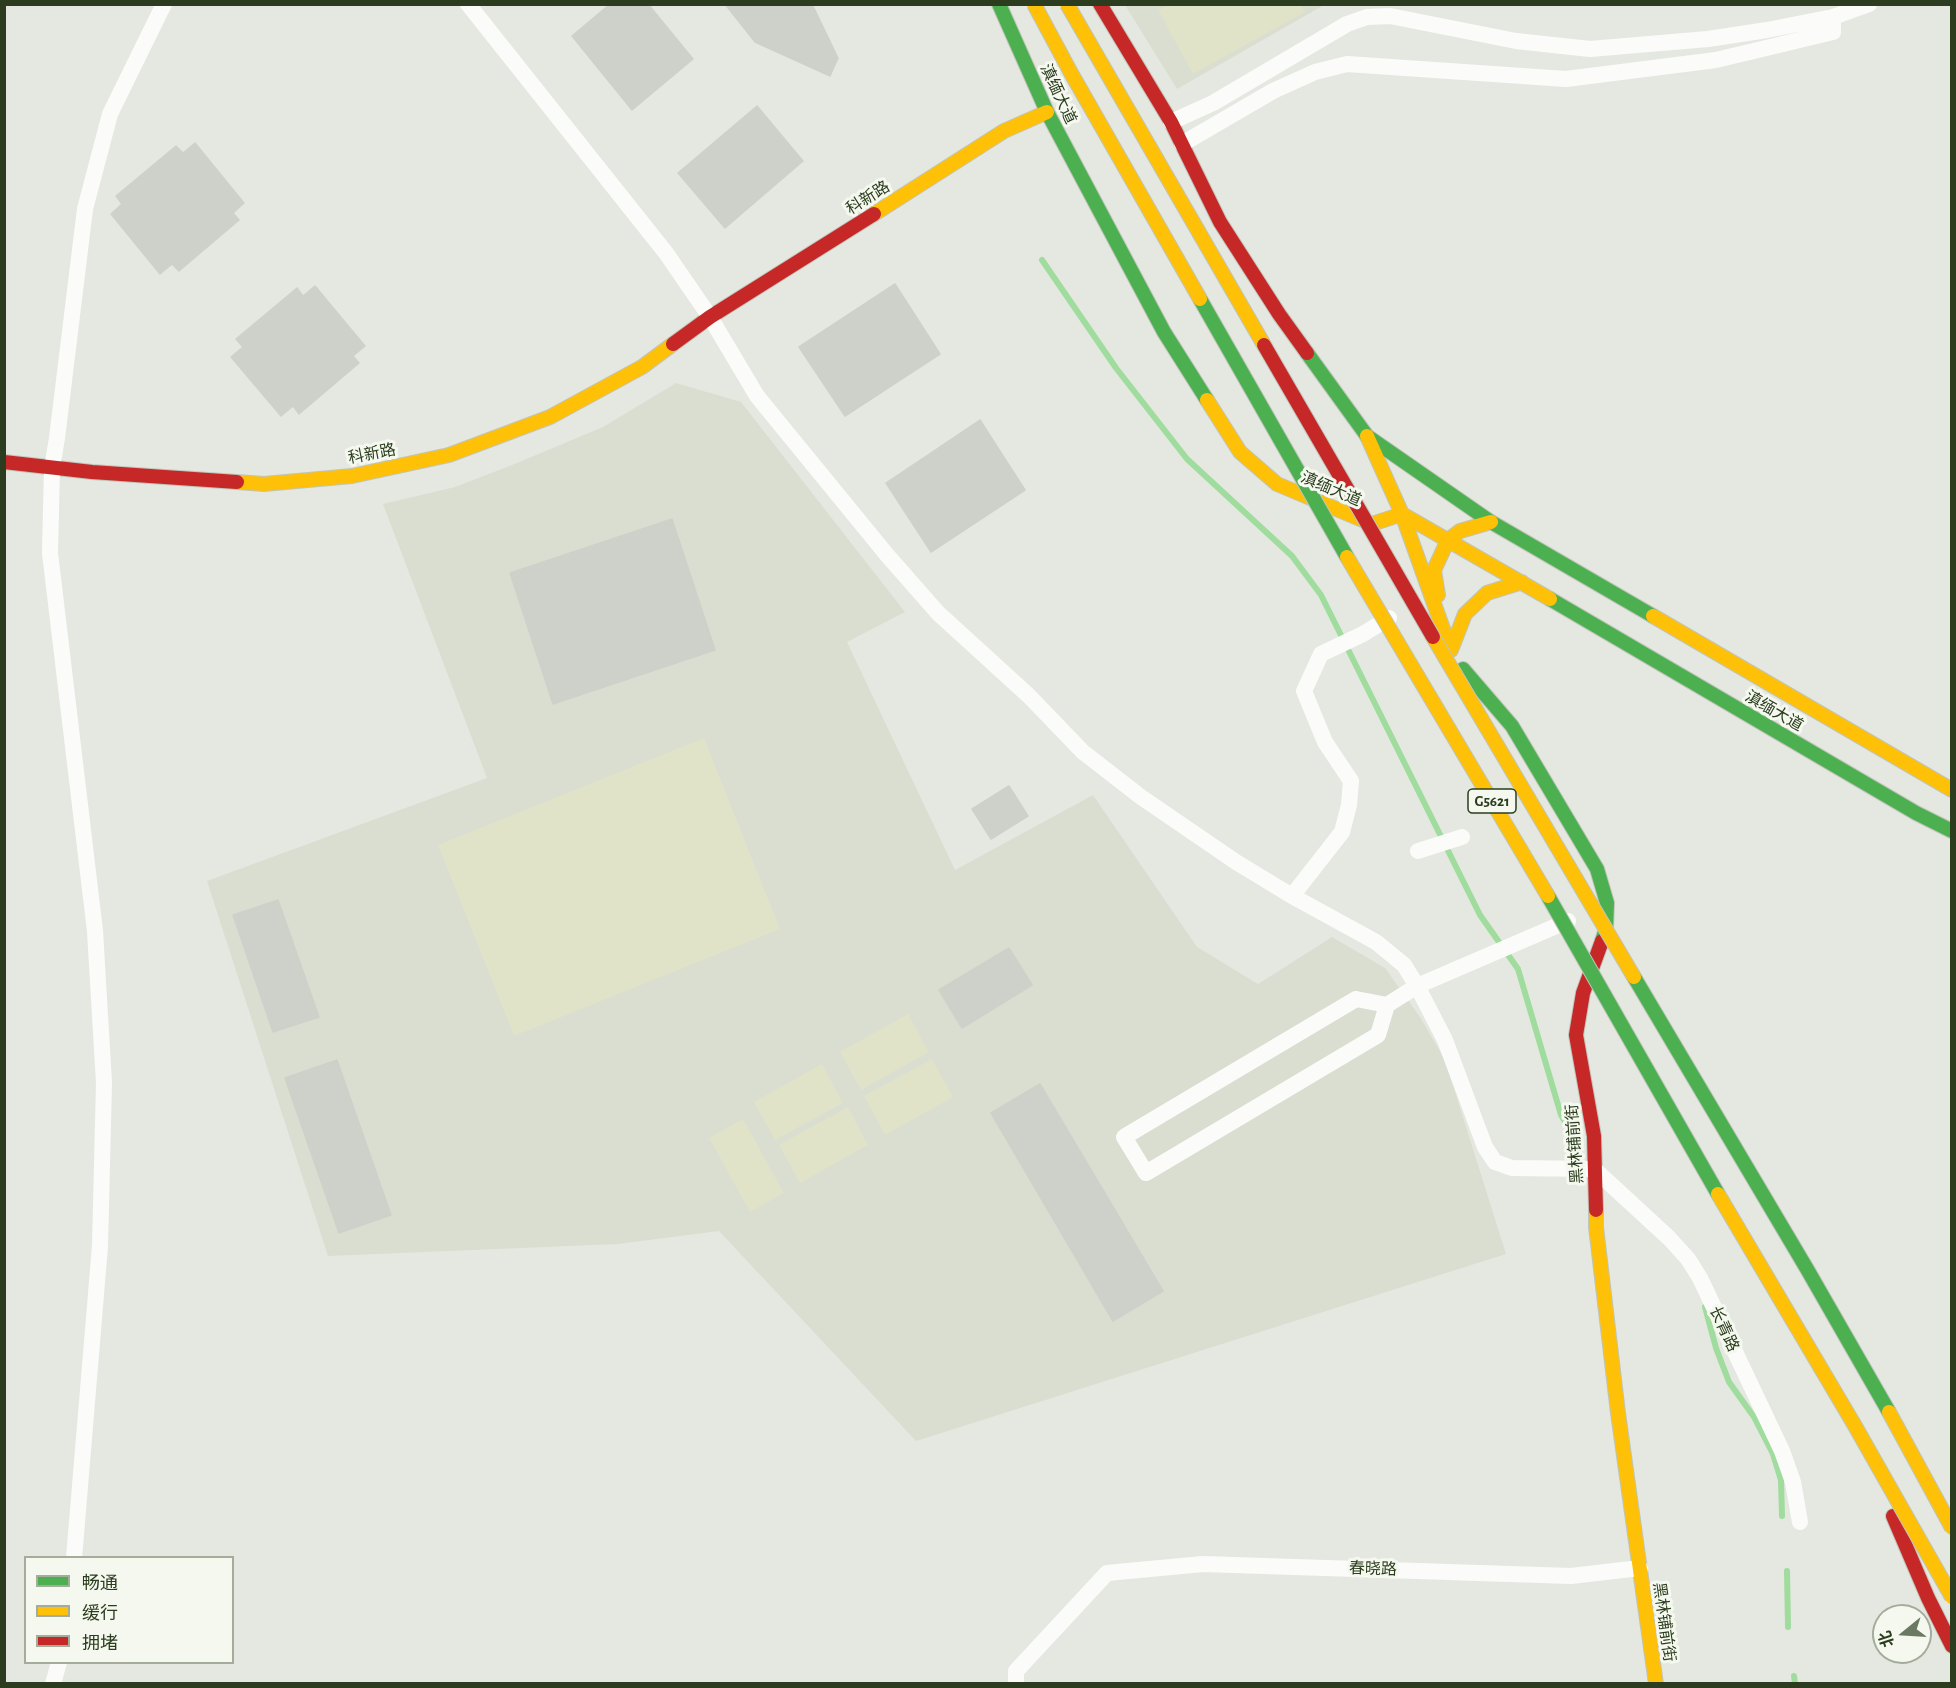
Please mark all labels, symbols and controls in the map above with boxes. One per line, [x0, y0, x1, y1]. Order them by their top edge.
street label: 滇缅大道 [1036, 61, 1080, 127]
street label: 科新路 [843, 177, 893, 219]
street label: 科新路 [347, 440, 397, 468]
street label: 滇缅大道 [1298, 468, 1364, 510]
street label: 滇缅大道 [1741, 687, 1807, 735]
road number: G5621 [1468, 789, 1516, 813]
street label: 黑林铺前街 [1563, 1103, 1587, 1185]
street label: 长青路 [1705, 1303, 1743, 1355]
legend [24, 1556, 234, 1664]
street label: 春晓路 [1349, 1559, 1397, 1579]
text: 畅通 [82, 1575, 118, 1593]
street label: 黑林铺前街 [1649, 1581, 1679, 1663]
north arrow [1872, 1604, 1932, 1664]
text: 缓行 [82, 1605, 118, 1623]
text: 北 [1877, 1629, 1897, 1649]
text: 拥堵 [82, 1635, 118, 1653]

